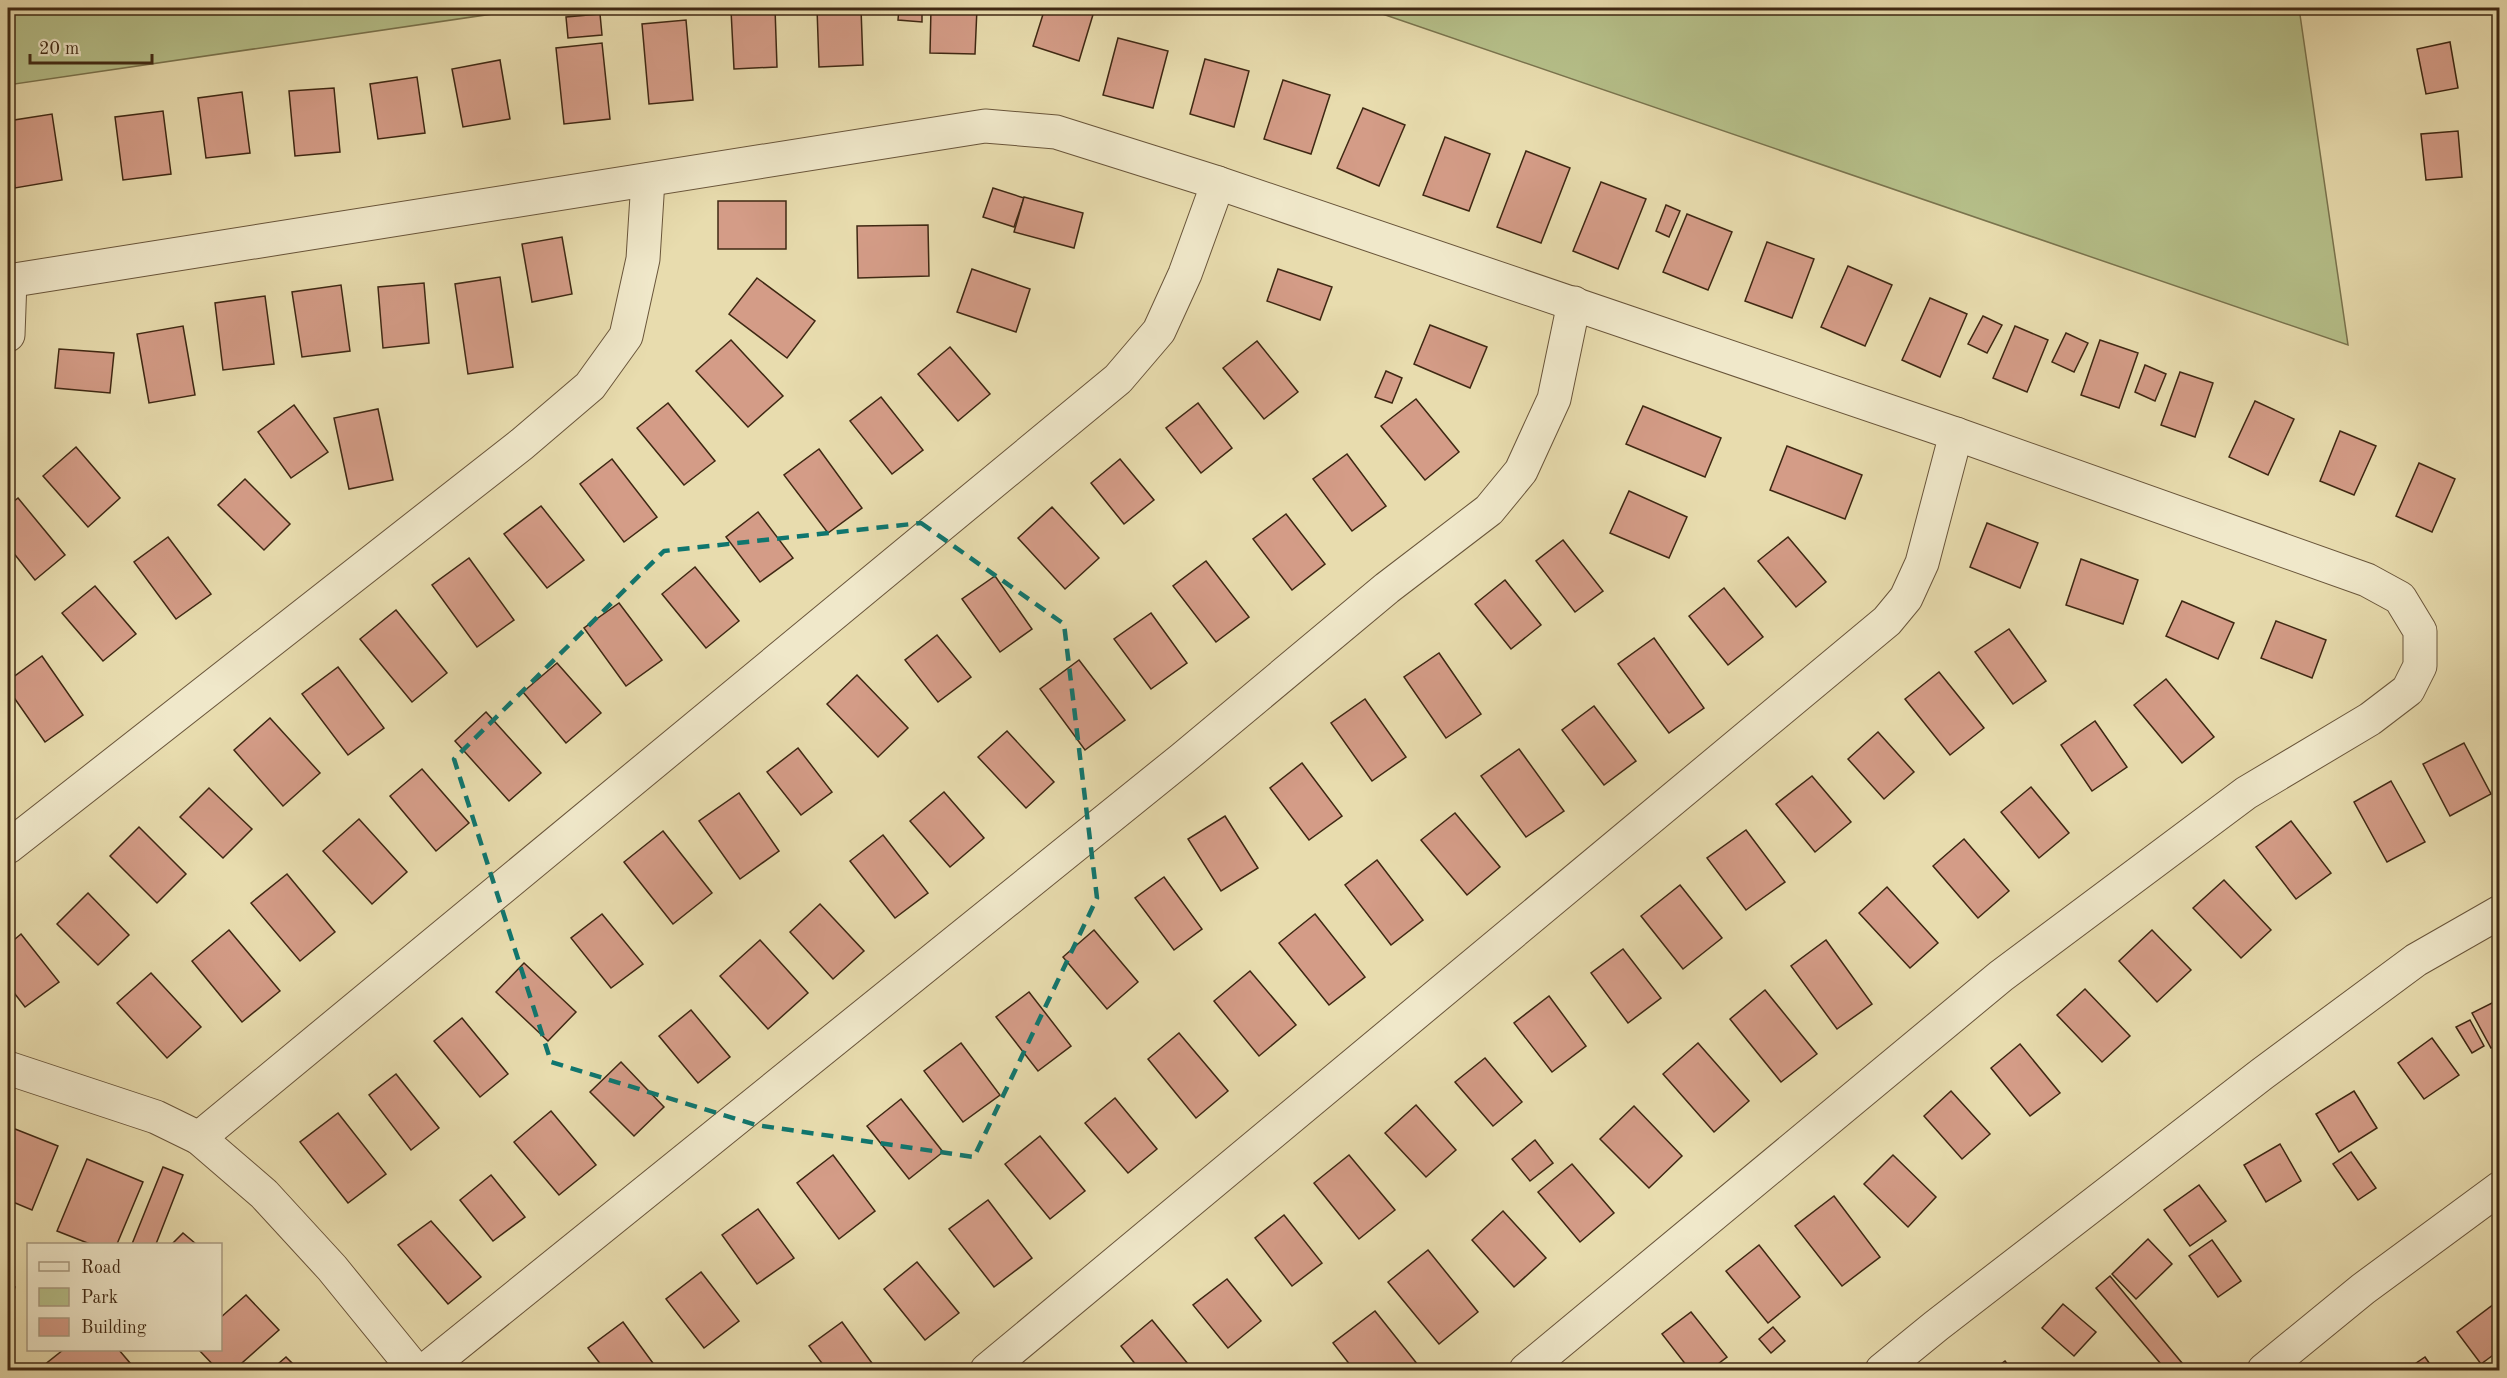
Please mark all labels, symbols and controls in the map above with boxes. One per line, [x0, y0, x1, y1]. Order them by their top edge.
scale bar [30, 27, 152, 65]
text: 20 m [39, 40, 79, 58]
legend [27, 1243, 222, 1351]
text: Road [81, 1259, 121, 1277]
text: Park [81, 1289, 118, 1307]
text: Building [81, 1319, 147, 1337]

